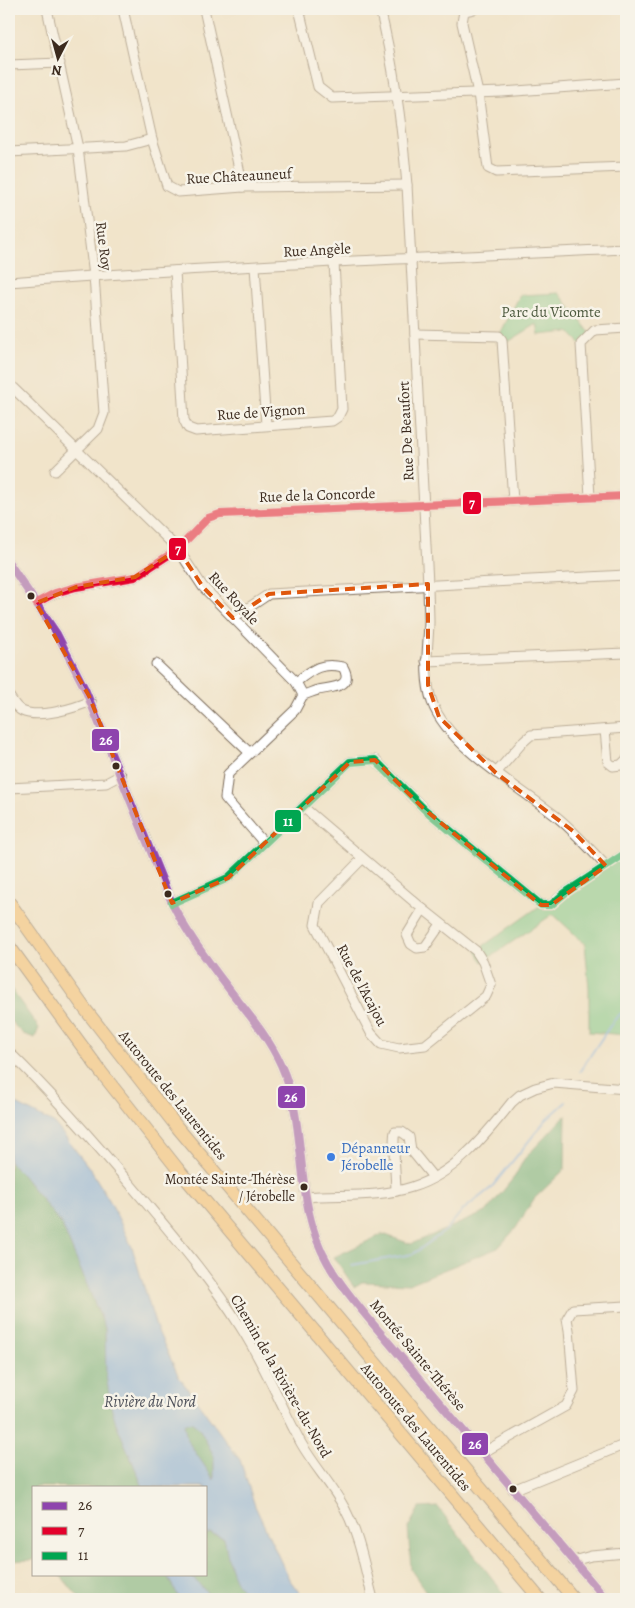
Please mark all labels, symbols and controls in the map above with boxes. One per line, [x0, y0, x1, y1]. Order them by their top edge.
north arrow [32, 32, 82, 82]
text: N [51, 60, 63, 80]
street label: Rue Châteauneuf [186, 163, 294, 189]
street label: Rue Roy [91, 220, 117, 272]
street label: Rue Angèle [283, 238, 352, 262]
park label: Parc du Vicomte [501, 302, 601, 322]
street label: Rue De Beaufort [393, 380, 419, 482]
street label: Rue de Vignon [216, 399, 306, 425]
street label: Rue de la Concorde [258, 483, 376, 507]
line badge: 7 [462, 491, 482, 515]
text: 7 [469, 494, 475, 513]
line badge: 7 [168, 537, 187, 561]
text: 7 [175, 540, 181, 559]
street label: Rue Royale [204, 567, 264, 629]
unlabelled marker [26, 591, 36, 601]
line badge: 26 [91, 728, 120, 752]
text: 26 [99, 731, 113, 750]
unlabelled marker [111, 761, 121, 771]
line badge: 11 [274, 809, 302, 833]
text: 11 [283, 812, 293, 831]
unlabelled marker [163, 889, 173, 899]
street label: Rue de l'Acajou [332, 941, 392, 1030]
street label: Autoroute des Laurentides [114, 1025, 232, 1164]
line badge: 26 [277, 1085, 306, 1109]
text: 26 [284, 1088, 298, 1107]
place label: Dépanneur Jérobelle [341, 1138, 410, 1175]
marker: Dépanneur Jérobelle [325, 1151, 337, 1163]
place label: Montée Sainte-Thérèse / Jérobelle [165, 1170, 295, 1206]
marker: Montée Sainte-Thérèse / Jérobelle [299, 1182, 309, 1192]
street label: Chemin de la Rivière-du-Nord [226, 1291, 336, 1462]
street label: Montée Sainte-Thérèse [366, 1295, 471, 1415]
street label: Autoroute des Laurentides [356, 1358, 476, 1495]
water label: Rivière du Nord [104, 1391, 197, 1413]
line badge: 26 [461, 1432, 489, 1456]
text: 26 [468, 1435, 482, 1454]
unlabelled marker [508, 1484, 518, 1494]
legend [32, 1486, 208, 1576]
text: 26 [78, 1495, 92, 1515]
text: 7 [78, 1521, 85, 1541]
text: 11 [78, 1545, 88, 1565]

